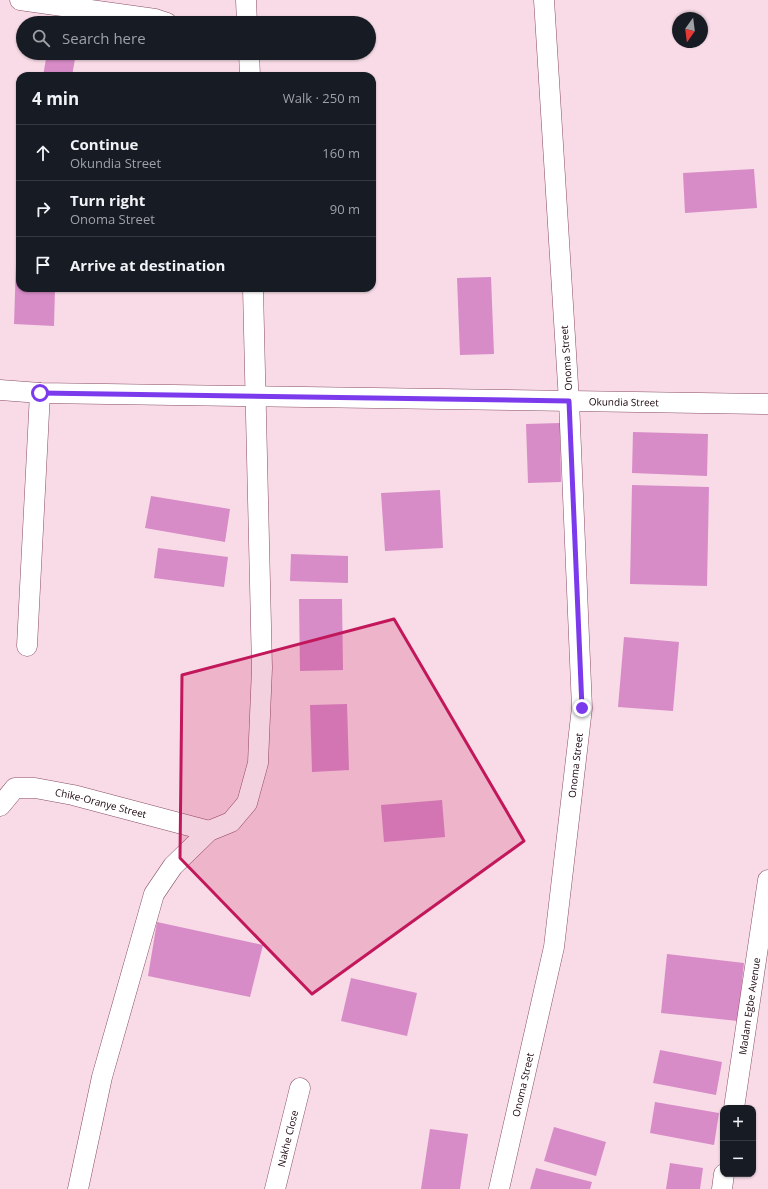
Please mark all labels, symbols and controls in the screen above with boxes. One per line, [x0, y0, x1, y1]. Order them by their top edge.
north arrow [672, 12, 708, 48]
search box [16, 16, 376, 60]
icon: search [30, 27, 52, 49]
text: Search here [62, 28, 146, 48]
text: 4 min [32, 87, 79, 110]
text: Walk · 250 m [283, 89, 360, 107]
text: Continue [70, 134, 138, 154]
icon: ahead [32, 142, 54, 164]
text: 160 m [322, 144, 360, 162]
text: Okundia Street [70, 154, 161, 172]
text: Turn right [70, 190, 145, 210]
icon: right [32, 198, 54, 220]
text: 90 m [330, 200, 360, 218]
text: Onoma Street [70, 210, 155, 228]
icon: arrive [32, 254, 54, 276]
text: Arrive at destination [70, 255, 225, 275]
street label: Onoma Street [557, 325, 575, 391]
route start [31, 384, 49, 402]
street label: Okundia Street [589, 394, 659, 409]
route end [573, 699, 591, 717]
street label: Onoma Street [565, 732, 586, 799]
street label: Chike-Oranye Street [54, 785, 149, 821]
street label: Madam Egbe Avenue [735, 956, 763, 1056]
street label: Onoma Street [509, 1051, 537, 1118]
map controls [720, 1105, 756, 1177]
button: + [720, 1105, 756, 1141]
street label: Nakhe Close [274, 1108, 301, 1168]
button: − [720, 1141, 756, 1177]

